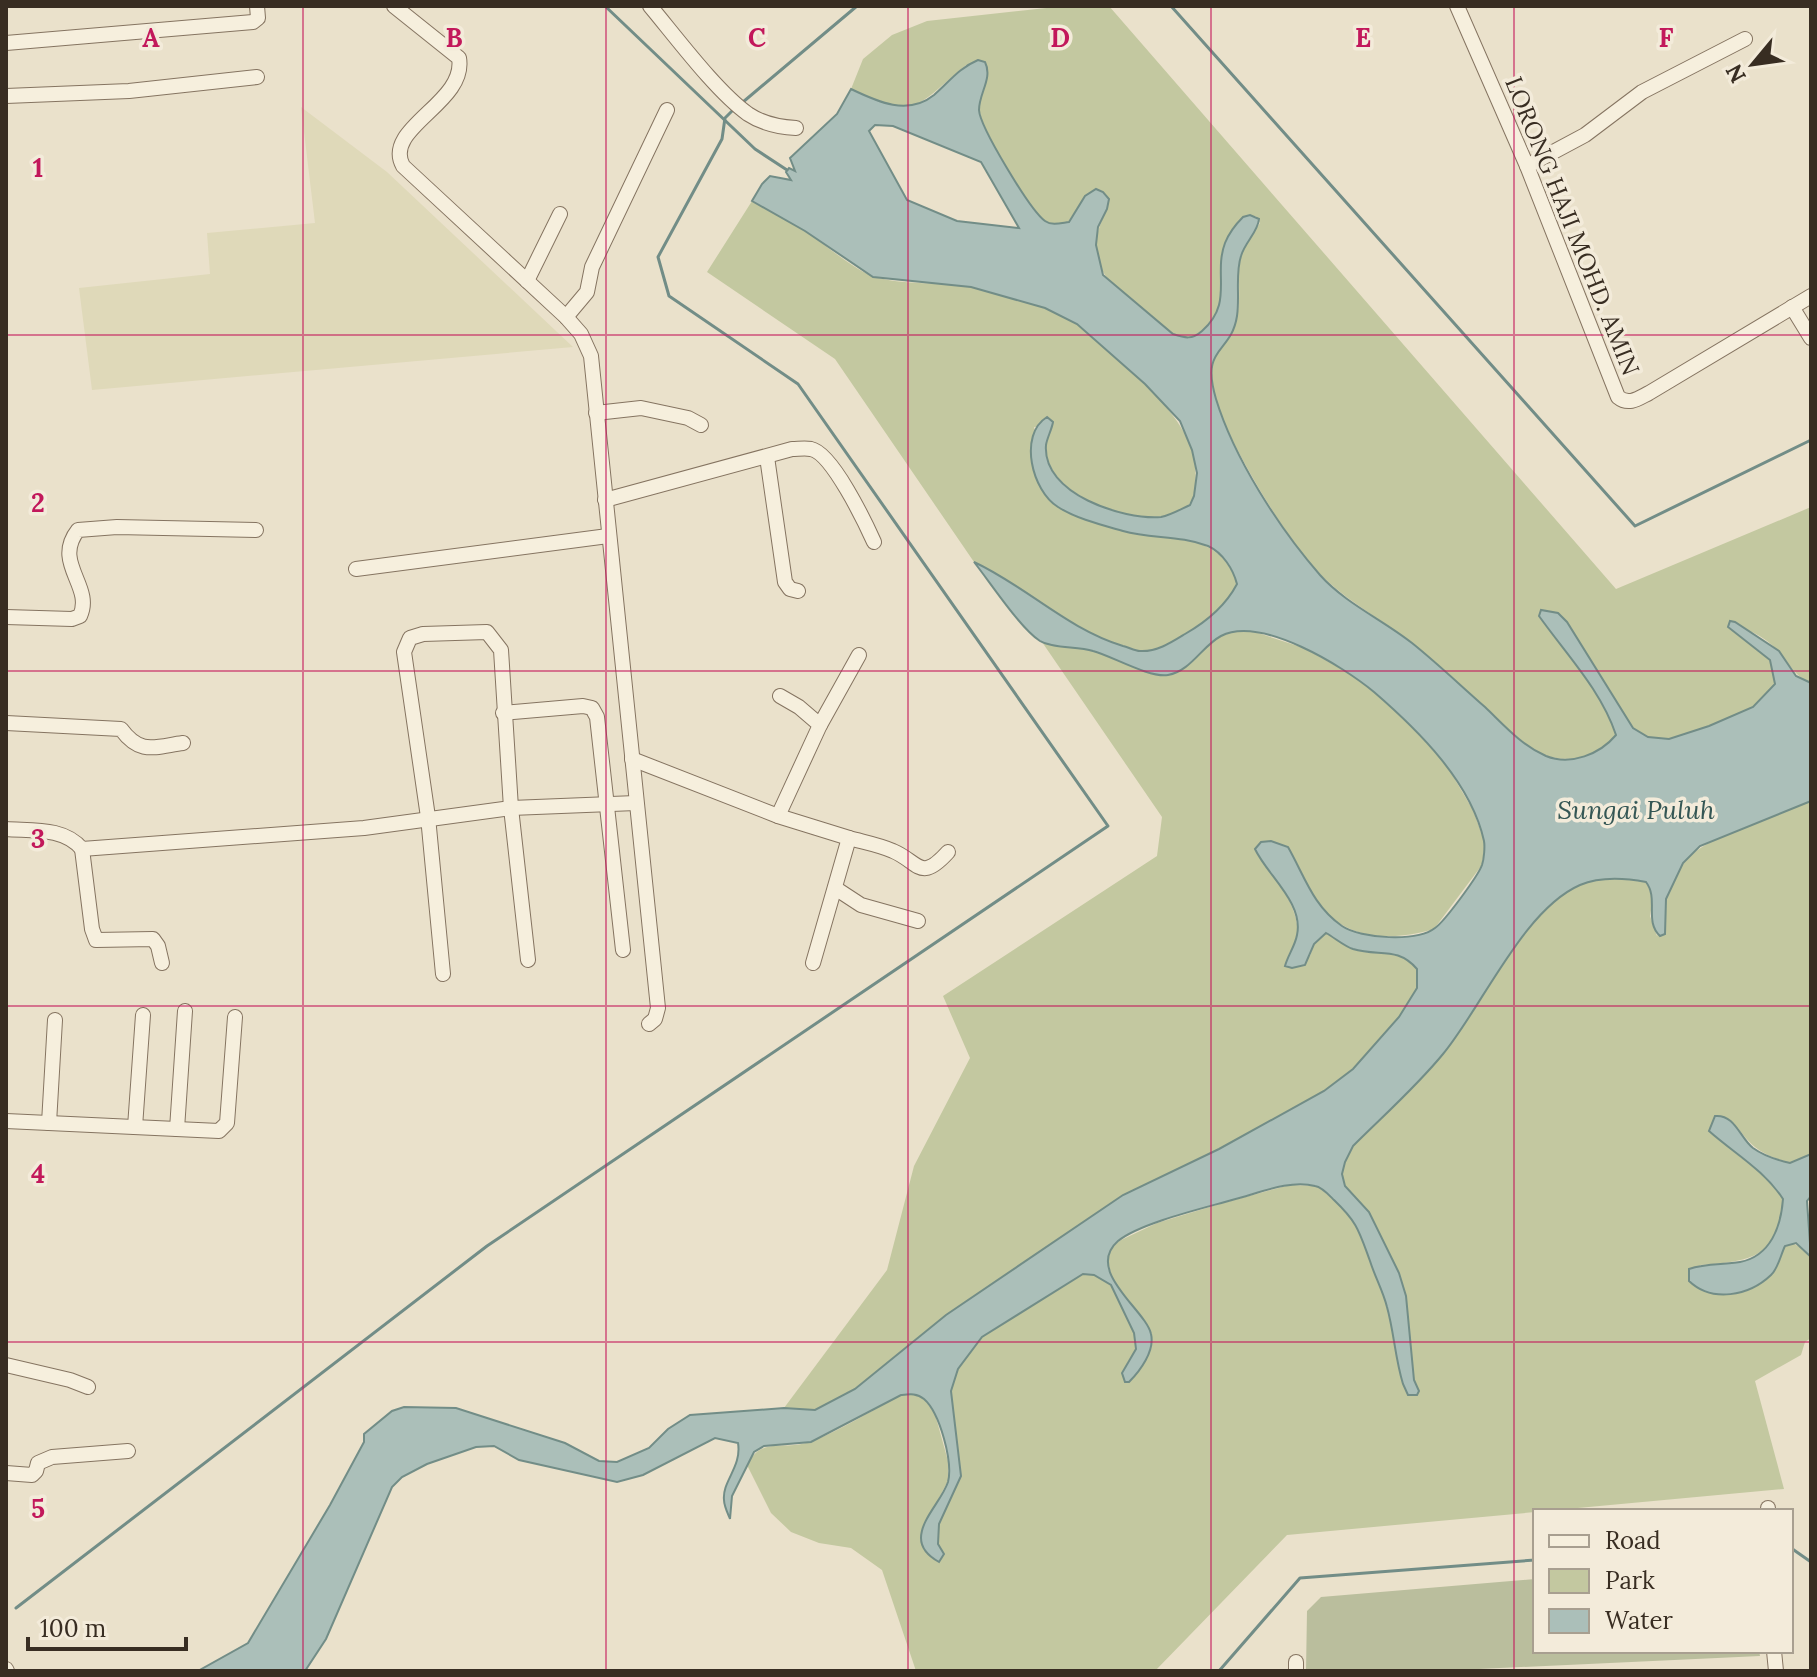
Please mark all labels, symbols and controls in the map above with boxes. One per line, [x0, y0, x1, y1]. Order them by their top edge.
text: A [142, 21, 160, 54]
text: B [445, 21, 463, 54]
text: C [748, 21, 766, 54]
text: D [1050, 21, 1070, 54]
text: E [1355, 21, 1371, 54]
text: F [1659, 21, 1674, 54]
north arrow [1713, 24, 1793, 104]
text: N [1719, 59, 1752, 88]
street label: LORONG HAJI MOHD. AMIN [1498, 72, 1647, 380]
text: 1 [33, 151, 43, 184]
text: 2 [31, 486, 45, 519]
water label: Sungai Puluh [1557, 793, 1715, 826]
text: 3 [31, 822, 45, 855]
text: 4 [31, 1157, 45, 1190]
text: 5 [31, 1492, 45, 1525]
legend [1533, 1509, 1793, 1653]
text: Road [1605, 1525, 1661, 1556]
text: Park [1605, 1565, 1655, 1596]
scale bar [28, 1601, 186, 1651]
text: Water [1605, 1605, 1673, 1636]
text: 100 m [40, 1613, 106, 1644]

